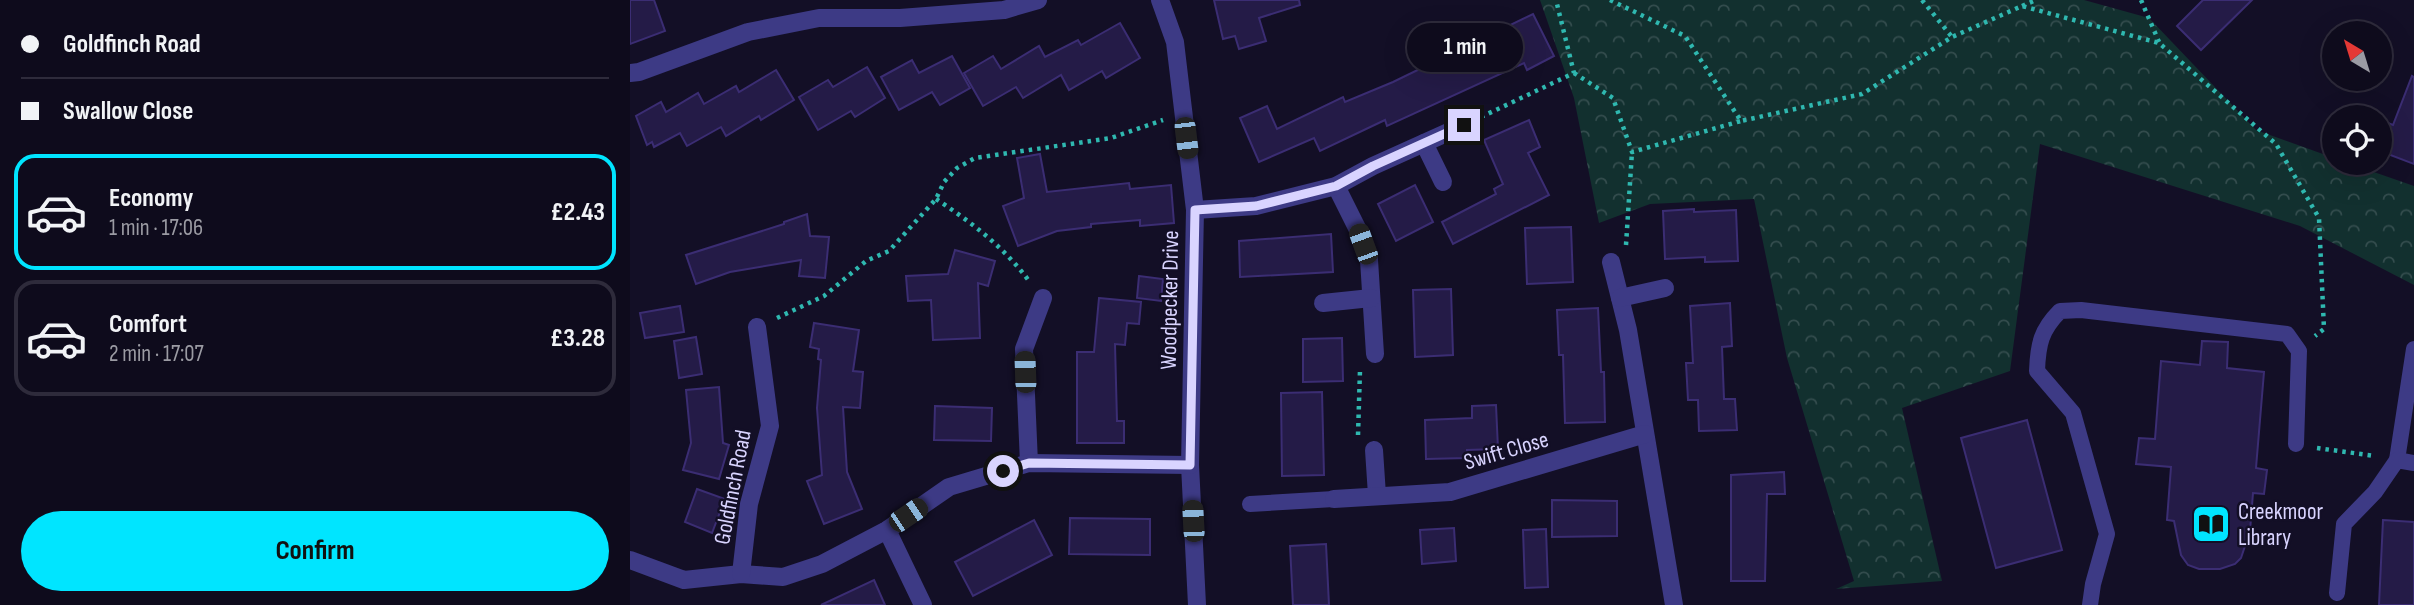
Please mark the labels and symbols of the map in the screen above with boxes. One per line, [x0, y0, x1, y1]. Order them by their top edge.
north arrow [2322, 21, 2392, 91]
callout: 1 min [1406, 24, 1522, 72]
route end [1448, 109, 1480, 141]
car [1174, 116, 1199, 160]
car [1346, 221, 1381, 267]
street label: Woodpecker Drive [1155, 230, 1185, 370]
car [1014, 351, 1037, 393]
street label: Swift Close [1461, 426, 1552, 476]
street label: Goldfinch Road [708, 428, 758, 547]
route start [987, 455, 1019, 487]
car [885, 495, 932, 535]
place label: Creekmoor Library [2238, 498, 2323, 552]
car [1182, 499, 1205, 543]
library icon: Creekmoor Library [2190, 503, 2232, 545]

